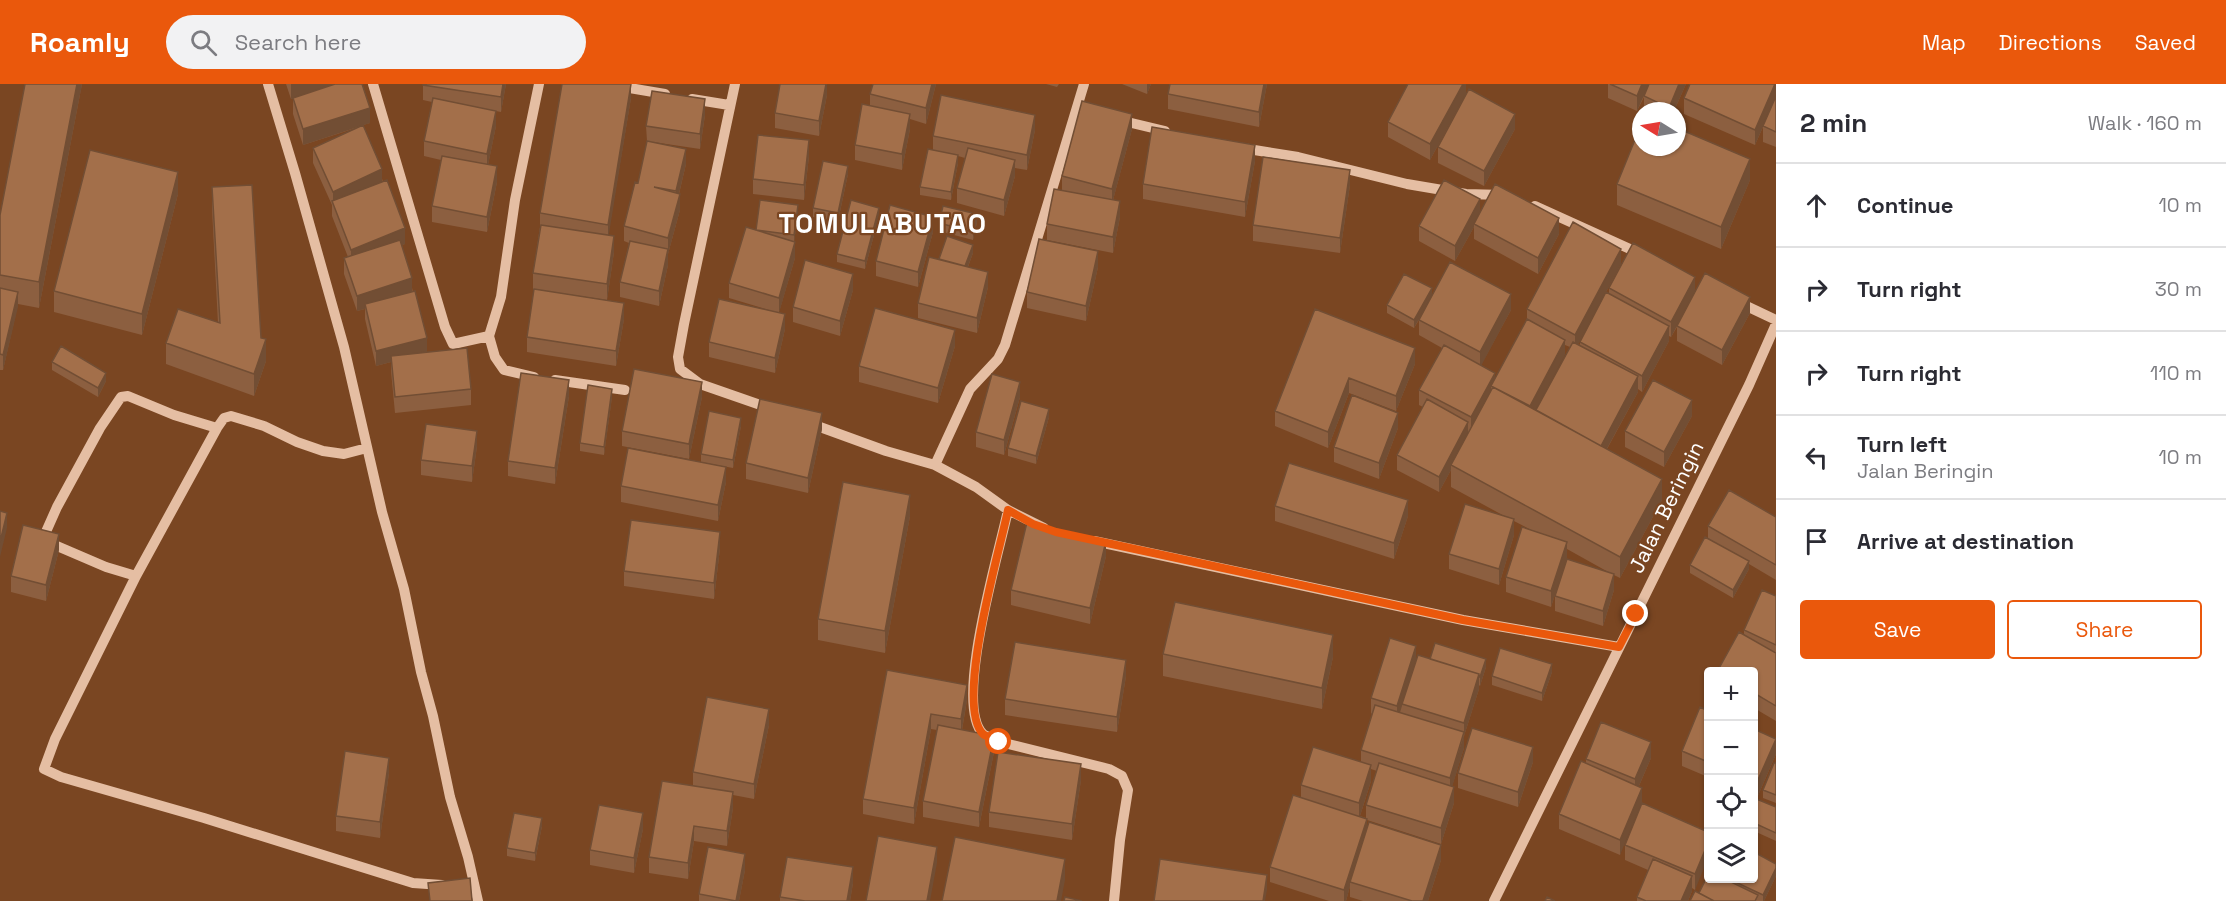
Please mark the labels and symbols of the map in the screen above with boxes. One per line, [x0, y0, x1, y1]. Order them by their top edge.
north arrow [1632, 102, 1686, 156]
district label: TOMULABUTAO [778, 206, 988, 241]
street label: Jalan Beringin [1622, 437, 1710, 577]
route end [1622, 600, 1648, 626]
route start [985, 728, 1011, 754]

